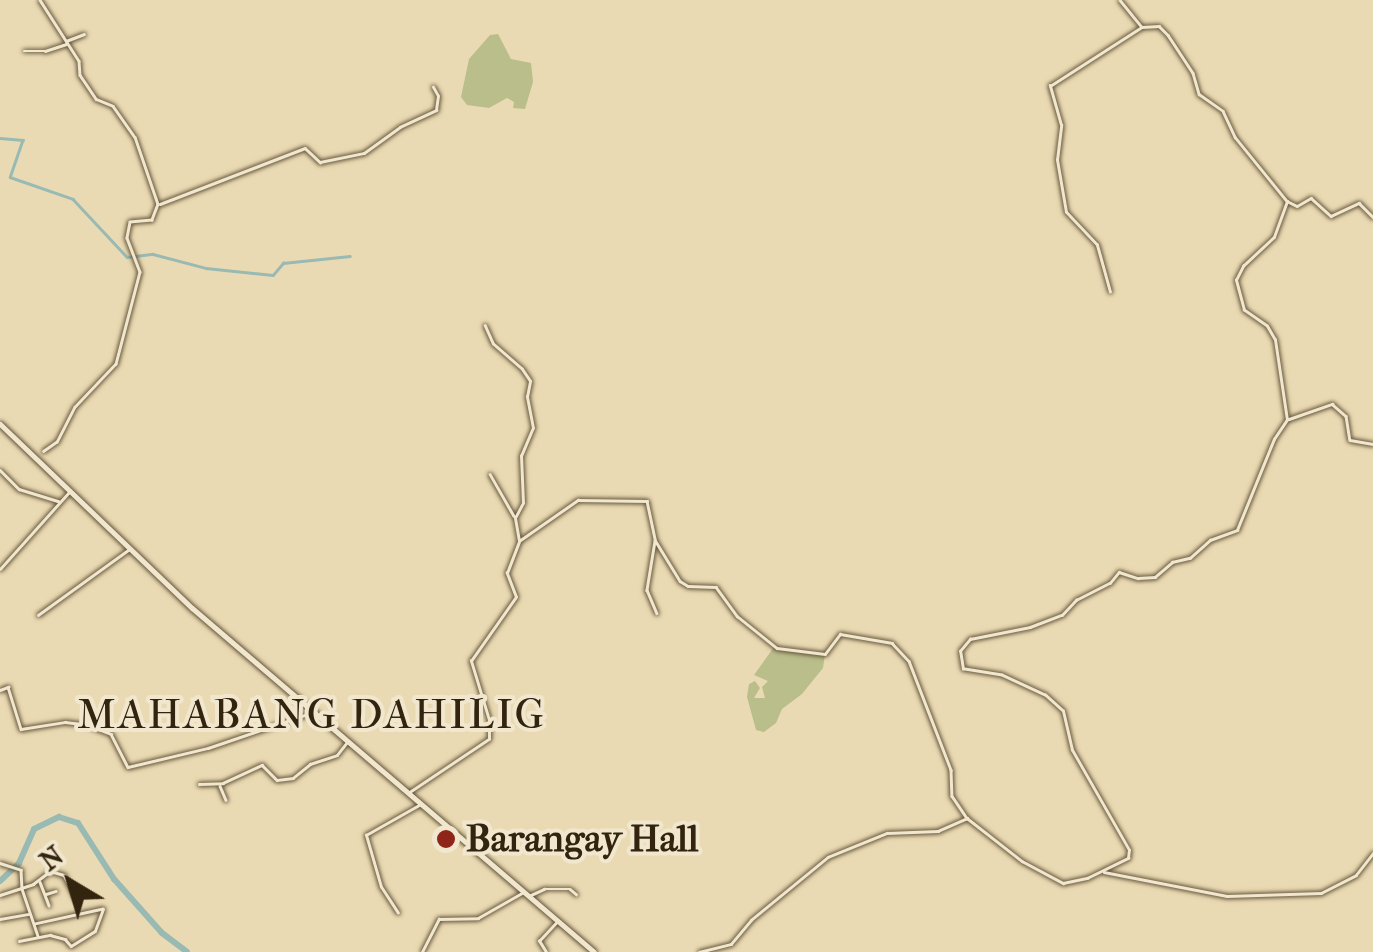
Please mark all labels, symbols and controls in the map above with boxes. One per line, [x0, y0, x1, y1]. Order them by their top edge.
district label: MAHABANG DAHILIG [77, 690, 547, 740]
place label: Barangay Hall [466, 816, 698, 862]
marker: Barangay Hall [435, 828, 457, 850]
north arrow [20, 832, 120, 932]
text: N [33, 838, 70, 878]

